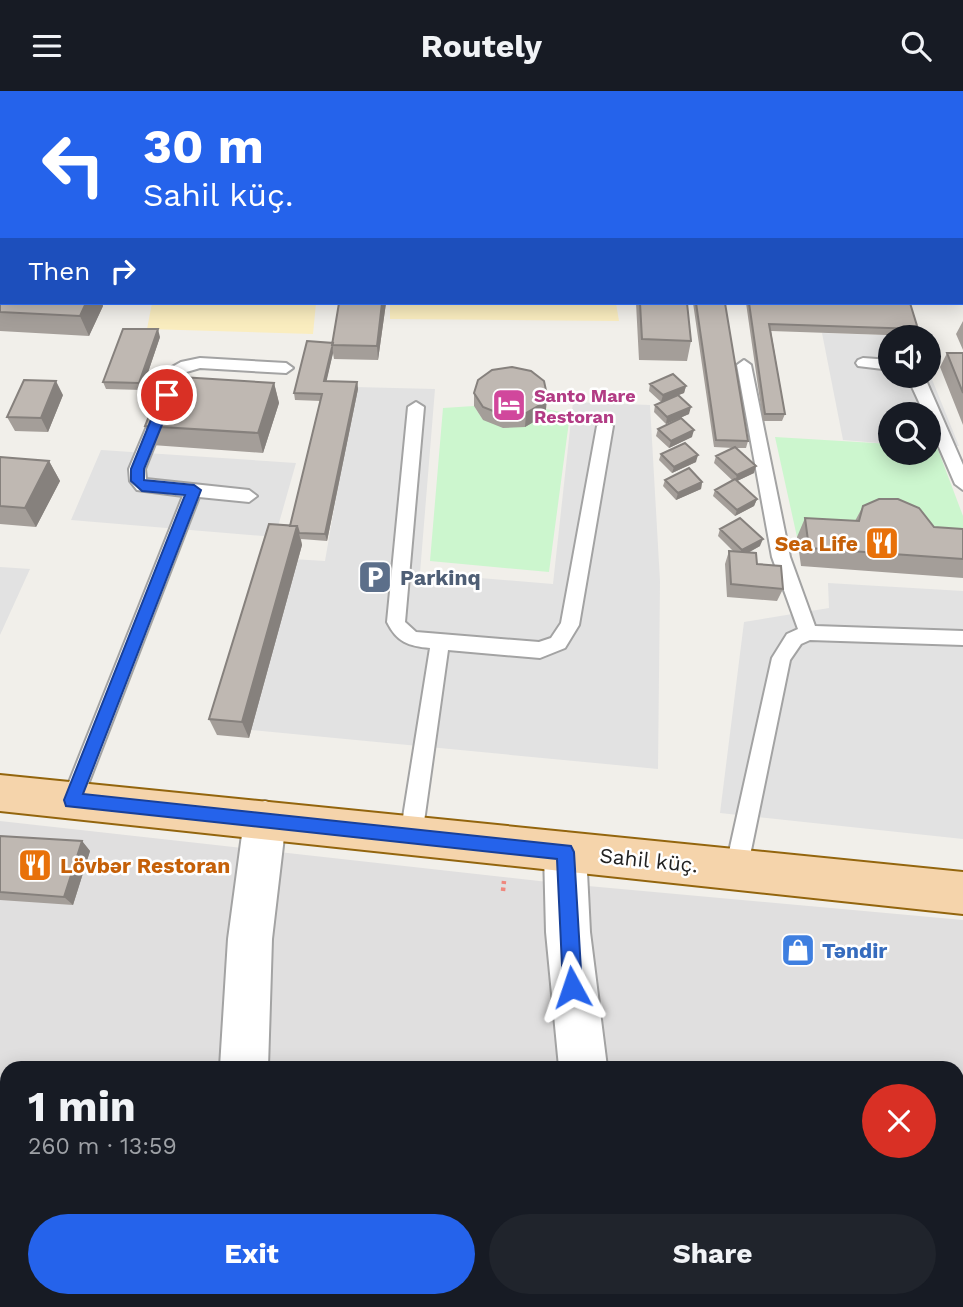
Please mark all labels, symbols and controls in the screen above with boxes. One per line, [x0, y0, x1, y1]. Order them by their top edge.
icon: menu [28, 27, 66, 65]
text: Routely [421, 27, 542, 65]
icon: search [897, 27, 935, 65]
text: 30 m [143, 117, 264, 175]
icon: left [28, 119, 119, 210]
text: Sahil küç. [143, 176, 294, 214]
icon: right [104, 252, 142, 290]
text: Then [28, 256, 90, 286]
map controls [878, 325, 941, 465]
button: sound [878, 325, 941, 388]
pin [137, 365, 197, 425]
icon: arrive [148, 376, 186, 414]
place label: Santo Mare Restoran [534, 385, 636, 427]
hotel icon: Santo Mare Restoran [490, 386, 528, 424]
button: search [878, 402, 941, 465]
restaurant icon: Sea Life [863, 524, 901, 562]
place label: Sea Life [775, 531, 858, 556]
parking icon: Parkinq [356, 558, 394, 596]
place label: Parkinq [400, 565, 481, 590]
street label: Sahil küç. [599, 842, 699, 878]
restaurant icon: Lövbər Restoran [16, 846, 54, 884]
place label: Lövbər Restoran [60, 853, 230, 878]
shop icon: Təndir [779, 931, 817, 969]
place label: Təndir [822, 938, 887, 963]
position arrow [535, 950, 609, 1024]
text: 1 min [28, 1082, 136, 1131]
button: close [862, 1084, 936, 1158]
text: 260 m · 13:59 [28, 1133, 177, 1160]
button: Exit [28, 1214, 475, 1294]
button: Share [489, 1214, 936, 1294]

